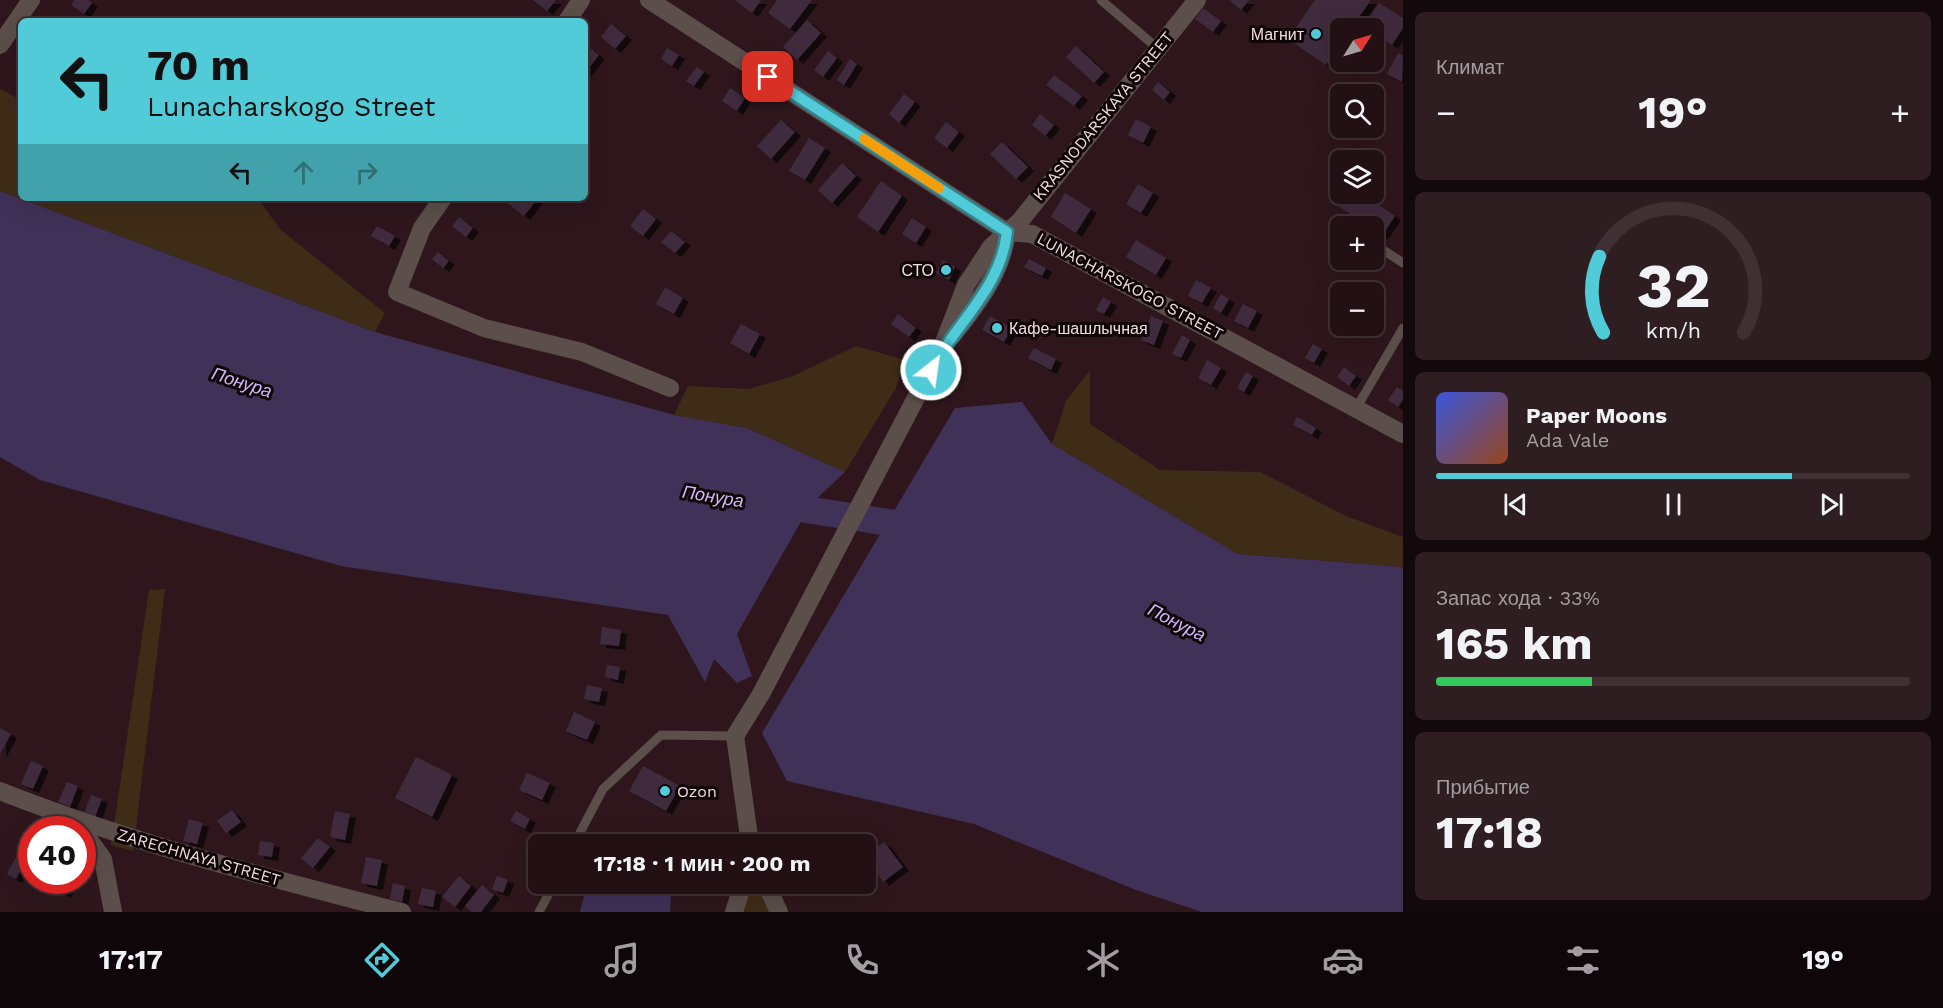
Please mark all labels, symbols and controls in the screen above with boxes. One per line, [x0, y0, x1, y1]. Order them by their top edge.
north arrow [1330, 18, 1384, 72]
map controls [1330, 18, 1384, 336]
place label: Магнит [1251, 25, 1305, 44]
street label: KRASNODARSKAYA STREET [1029, 27, 1177, 204]
marker: Магнит [1309, 27, 1323, 41]
text: 70 m [147, 41, 250, 90]
icon: left [48, 42, 126, 120]
pin [742, 51, 793, 102]
text: Климат [1436, 55, 1504, 79]
icon: arrive [751, 60, 784, 93]
button: search [1330, 84, 1384, 138]
text: 19° [1638, 86, 1708, 139]
text: Lunacharskogo Street [147, 91, 435, 123]
text: − [1436, 93, 1456, 132]
text: + [1890, 93, 1910, 132]
button: layers [1330, 150, 1384, 204]
icon: left [224, 156, 257, 189]
icon: ahead [287, 156, 320, 189]
icon: right [350, 156, 383, 189]
button: + [1330, 216, 1384, 270]
street label: LUNACHARSKOGO STREET [1034, 229, 1227, 343]
text: 32 [1636, 249, 1710, 322]
place label: СТО [901, 261, 934, 280]
marker: СТО [939, 263, 953, 277]
button: − [1330, 282, 1384, 336]
text: km/h [1645, 318, 1701, 343]
place label: Кафе-шашлычная [1009, 319, 1148, 338]
marker: Кафе-шашлычная [990, 321, 1004, 335]
position arrow [899, 338, 963, 402]
water label: Понура [209, 362, 275, 402]
text: Paper Moons [1526, 403, 1667, 428]
text: Ada Vale [1526, 428, 1609, 452]
water label: Понура [681, 481, 745, 511]
icon: previous [1499, 488, 1532, 521]
icon: pause [1657, 488, 1690, 521]
icon: next [1815, 488, 1848, 521]
text: Запас хода · 33% [1436, 586, 1600, 610]
water label: Понура [1145, 599, 1209, 645]
text: 165 km [1436, 617, 1593, 670]
text: Прибытие [1436, 775, 1530, 799]
place label: Ozon [677, 782, 717, 801]
marker: Ozon [658, 784, 672, 798]
text: 17:18 [1436, 806, 1543, 859]
speed limit sign: 40 [18, 816, 96, 894]
street label: ZARECHNAYA STREET [115, 825, 283, 889]
text: 17:18 · 1 мин · 200 m [594, 851, 810, 876]
icon: directions [361, 939, 403, 981]
icon: music [601, 939, 643, 981]
icon: phone [841, 939, 883, 981]
icon: climate [1082, 939, 1124, 981]
icon: car [1322, 939, 1364, 981]
icon: filters [1562, 939, 1604, 981]
text: 17:17 [99, 944, 163, 976]
text: 19° [1802, 944, 1844, 976]

